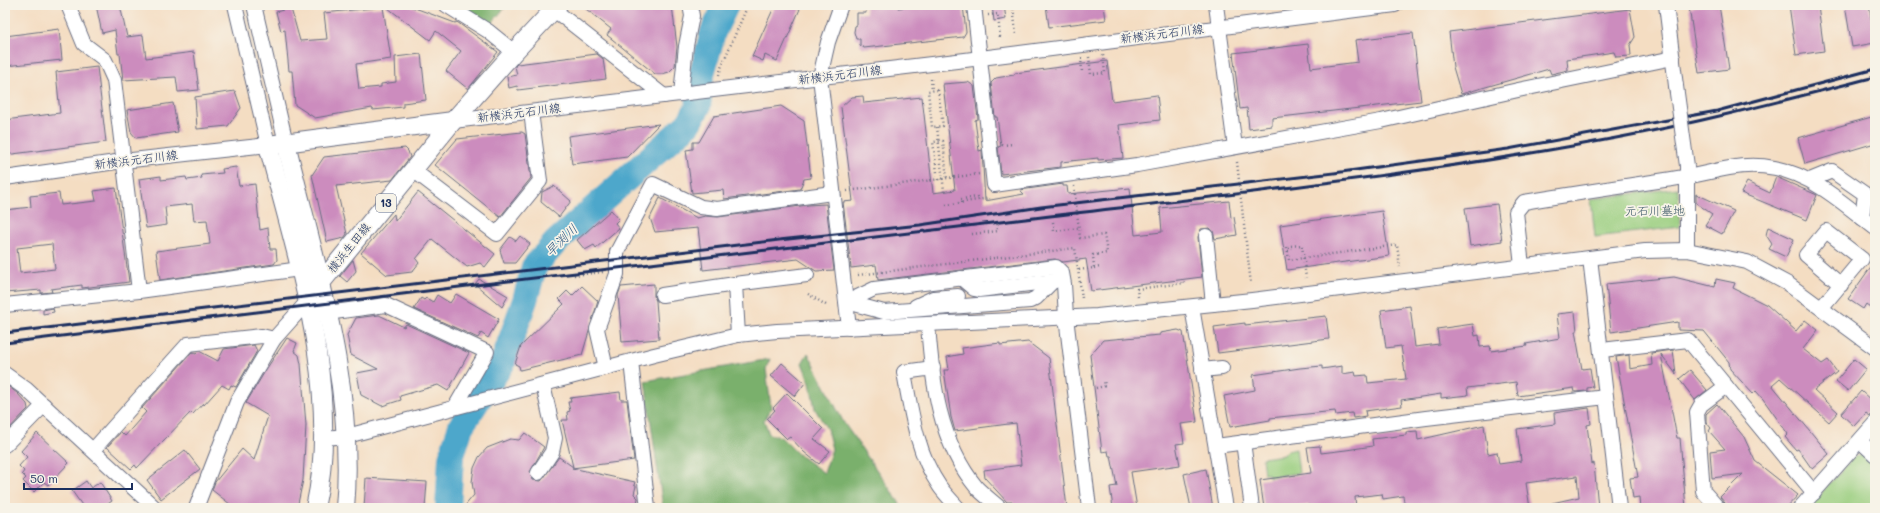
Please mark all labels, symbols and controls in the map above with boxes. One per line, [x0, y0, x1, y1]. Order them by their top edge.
street label: 新横浜元石川線 [1119, 20, 1205, 46]
street label: 新横浜元石川線 [797, 61, 883, 87]
street label: 新横浜元石川線 [476, 99, 562, 125]
street label: 新横浜元石川線 [93, 146, 179, 172]
road number: 13 [376, 194, 396, 212]
park label: 元石川墓地 [1625, 202, 1685, 218]
street label: 横浜生田線 [323, 219, 373, 276]
water label: 早渕川 [541, 220, 581, 259]
scale bar [24, 465, 132, 491]
text: 50 m [30, 470, 58, 486]

